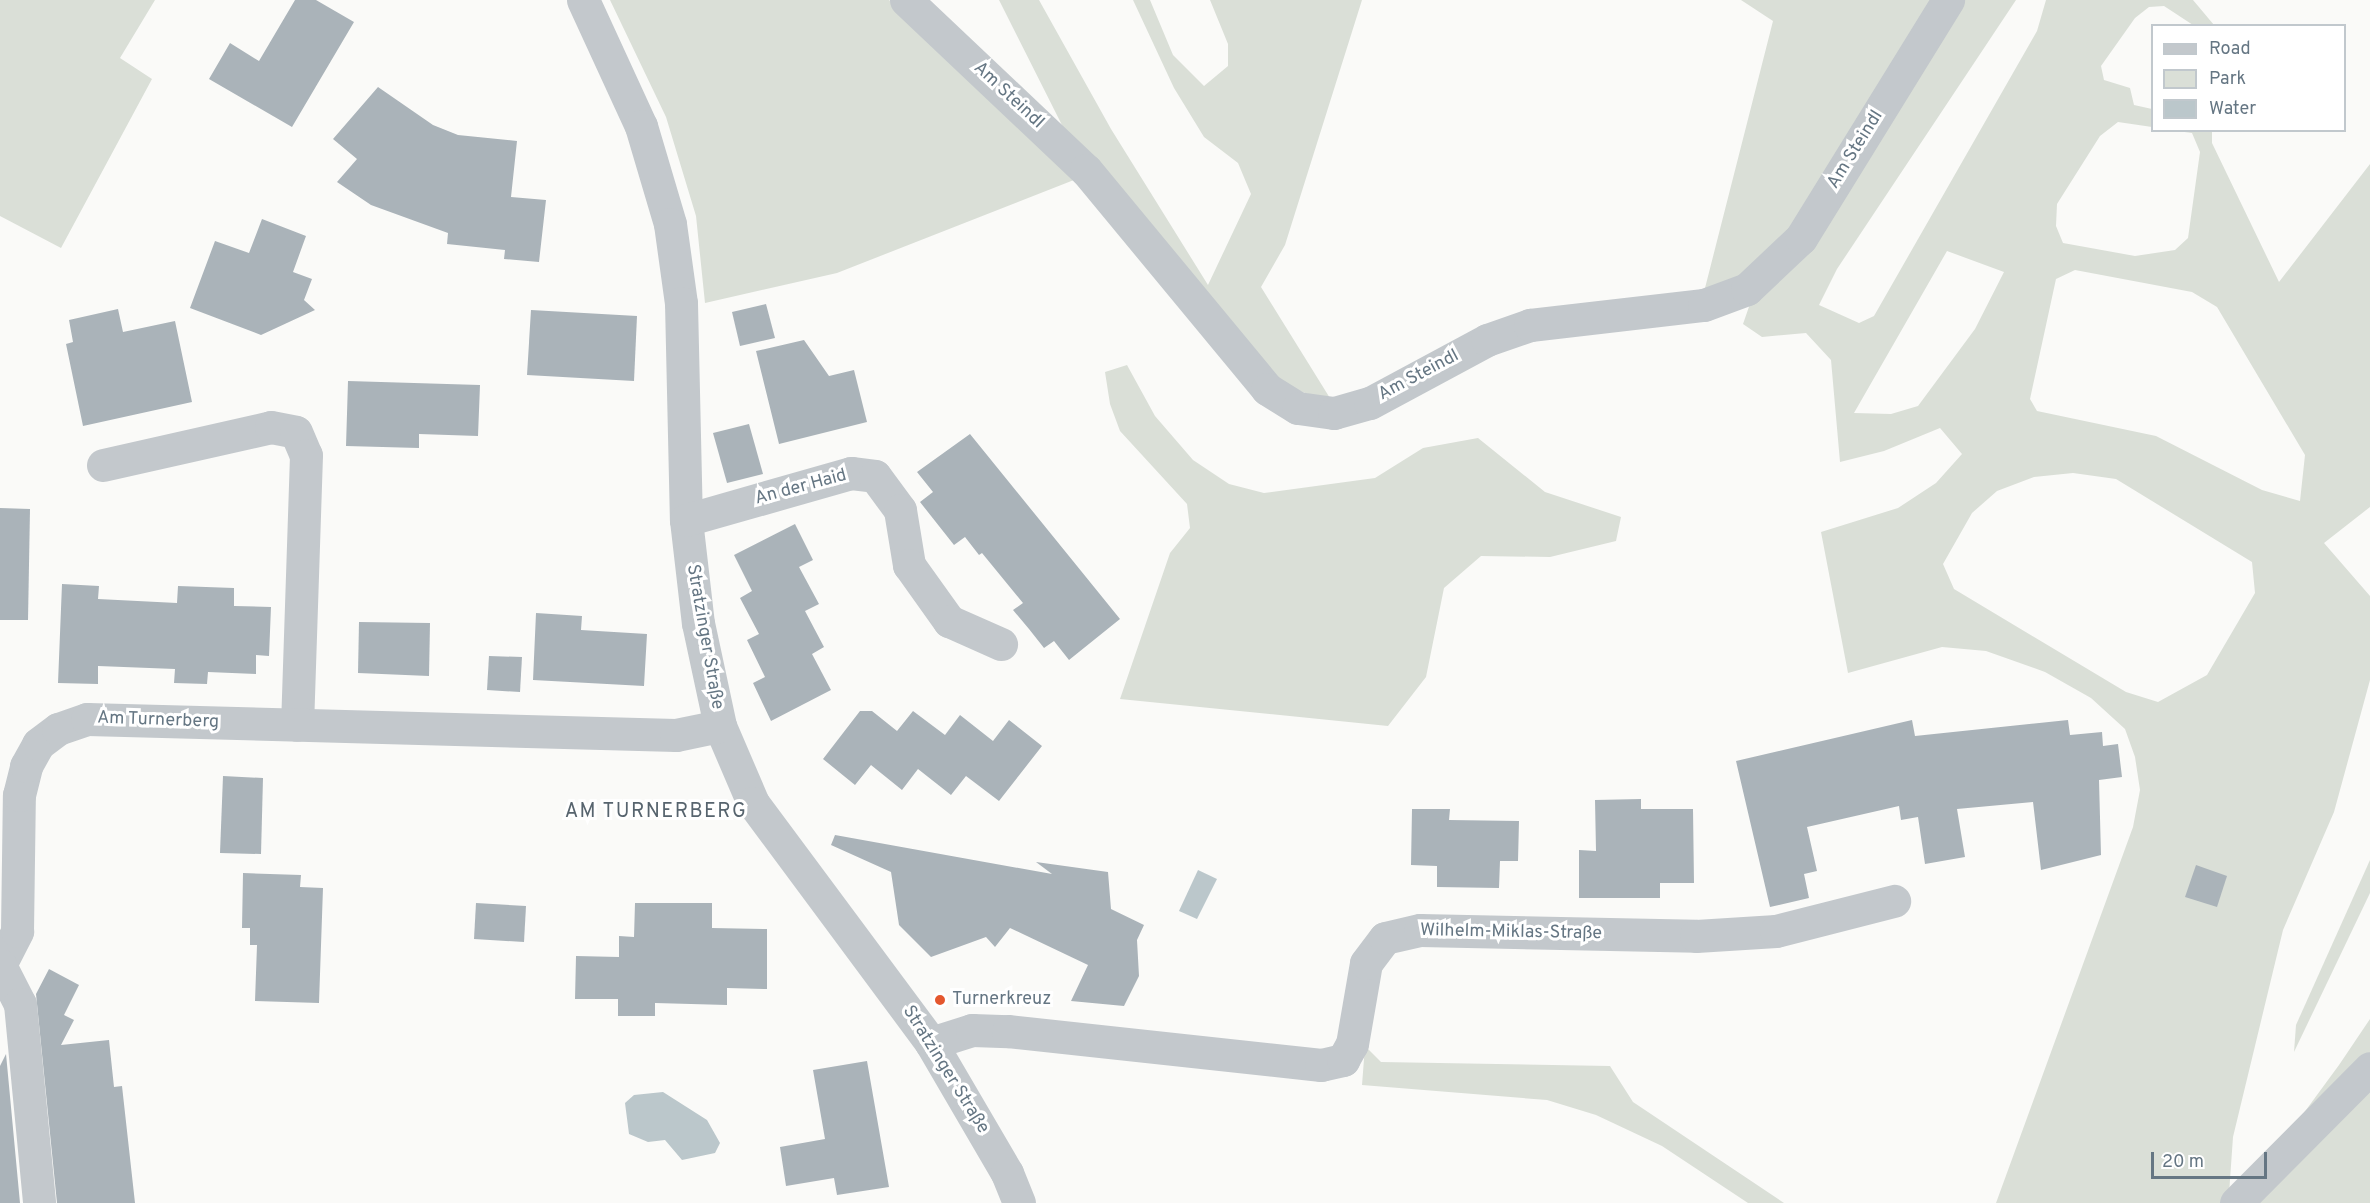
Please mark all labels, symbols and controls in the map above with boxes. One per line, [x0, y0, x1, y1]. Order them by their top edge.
legend [2151, 24, 2346, 132]
text: Road [2209, 38, 2251, 61]
street label: Am Steindl [968, 58, 1048, 134]
text: Park [2209, 68, 2246, 91]
text: Water [2209, 98, 2256, 121]
street label: Am Steindl [1823, 107, 1889, 193]
street label: Am Steindl [1375, 346, 1463, 406]
street label: An der Haid [753, 465, 849, 511]
street label: Stratzinger Straße [681, 563, 727, 711]
street label: Am Turnerberg [96, 708, 220, 734]
district label: AM TURNERBERG [564, 800, 748, 824]
street label: Wilhelm-Miklas-Straße [1420, 921, 1602, 945]
place label: Turnerkreuz [952, 989, 1051, 1011]
marker: Turnerkreuz [933, 993, 947, 1007]
street label: Stratzinger Straße [897, 1002, 993, 1138]
scale bar [2154, 1140, 2270, 1178]
text: 20 m [2162, 1151, 2204, 1174]

